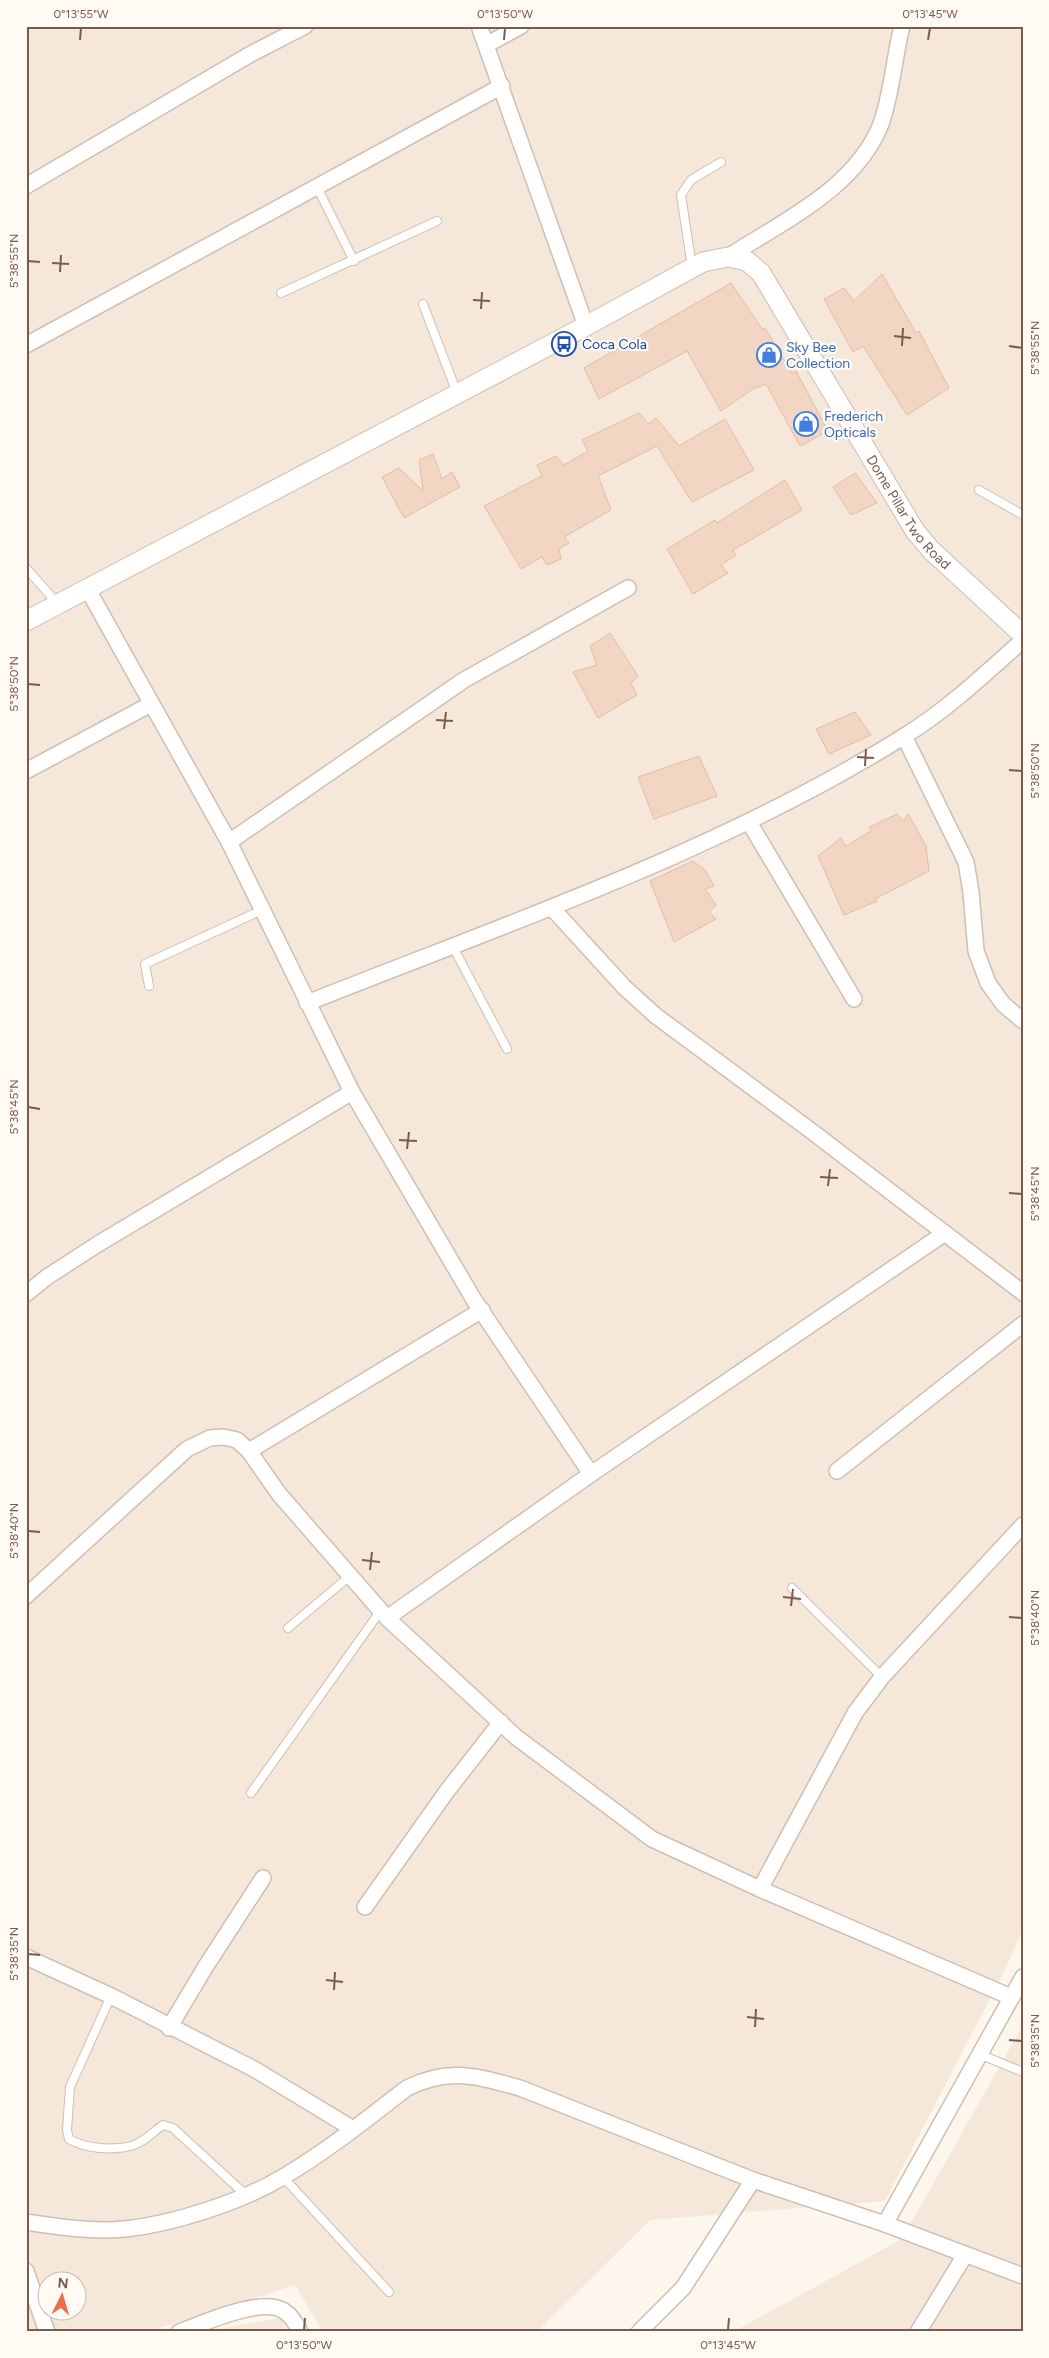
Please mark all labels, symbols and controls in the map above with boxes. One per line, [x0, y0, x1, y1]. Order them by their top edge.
text: 0°13'55"W [53, 7, 109, 21]
text: 0°13'50"W [477, 7, 533, 21]
text: 0°13'45"W [902, 7, 958, 21]
text: 5°38'55"N [7, 234, 21, 288]
text: 5°38'55"N [1028, 321, 1042, 375]
bus stop icon: Coca Cola [551, 331, 577, 357]
place label: Coca Cola [582, 336, 647, 353]
place label: Sky Bee Collection [786, 339, 850, 372]
shop icon: Sky Bee Collection [756, 342, 782, 368]
place label: Frederich Opticals [824, 408, 883, 441]
shop icon: Frederich Opticals [793, 411, 819, 437]
street label: Dome Pillar Two Road [863, 452, 954, 573]
text: 5°38'50"N [7, 656, 21, 712]
text: 5°38'50"N [1028, 743, 1042, 799]
text: 5°38'45"N [7, 1079, 21, 1135]
text: 5°38'45"N [1028, 1166, 1042, 1222]
text: 5°38'40"N [7, 1503, 21, 1559]
text: 5°38'40"N [1028, 1590, 1042, 1646]
text: 5°38'35"N [7, 1927, 21, 1981]
text: 5°38'35"N [1028, 2014, 1042, 2068]
north arrow [38, 2270, 88, 2320]
text: N [57, 2275, 69, 2292]
text: 0°13'50"W [276, 2338, 332, 2352]
text: 0°13'45"W [700, 2338, 756, 2352]

